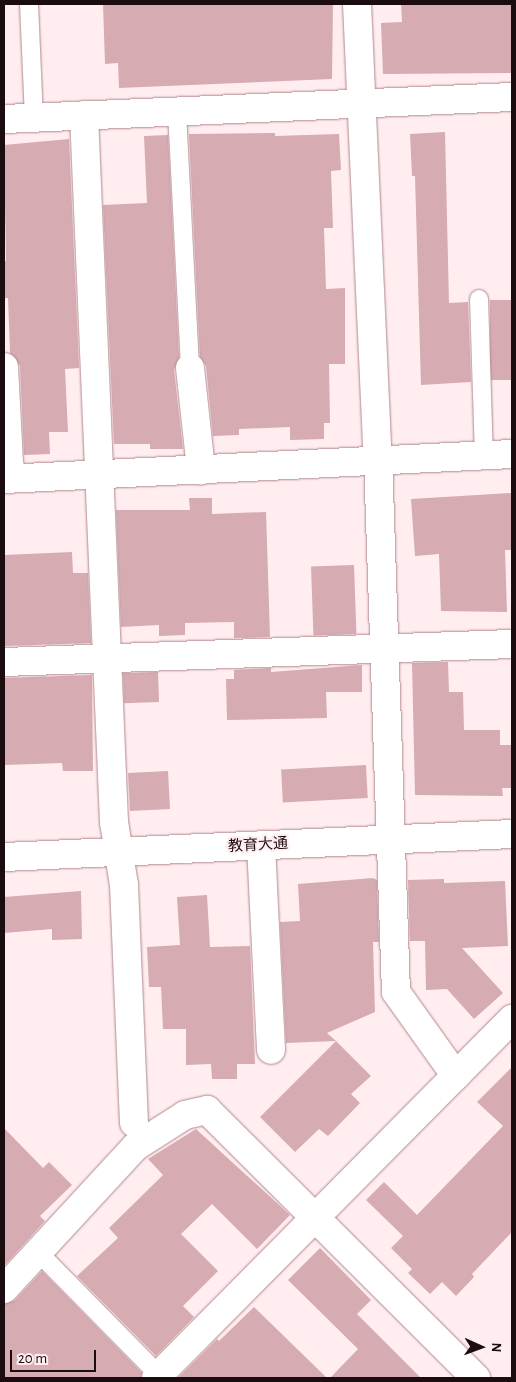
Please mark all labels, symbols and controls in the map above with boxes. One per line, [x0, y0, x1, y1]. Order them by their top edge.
street label: 教育大通 [228, 834, 288, 856]
north arrow [456, 1322, 506, 1372]
scale bar [12, 1340, 99, 1372]
text: N [489, 1342, 503, 1353]
text: 20 m [18, 1351, 47, 1366]

